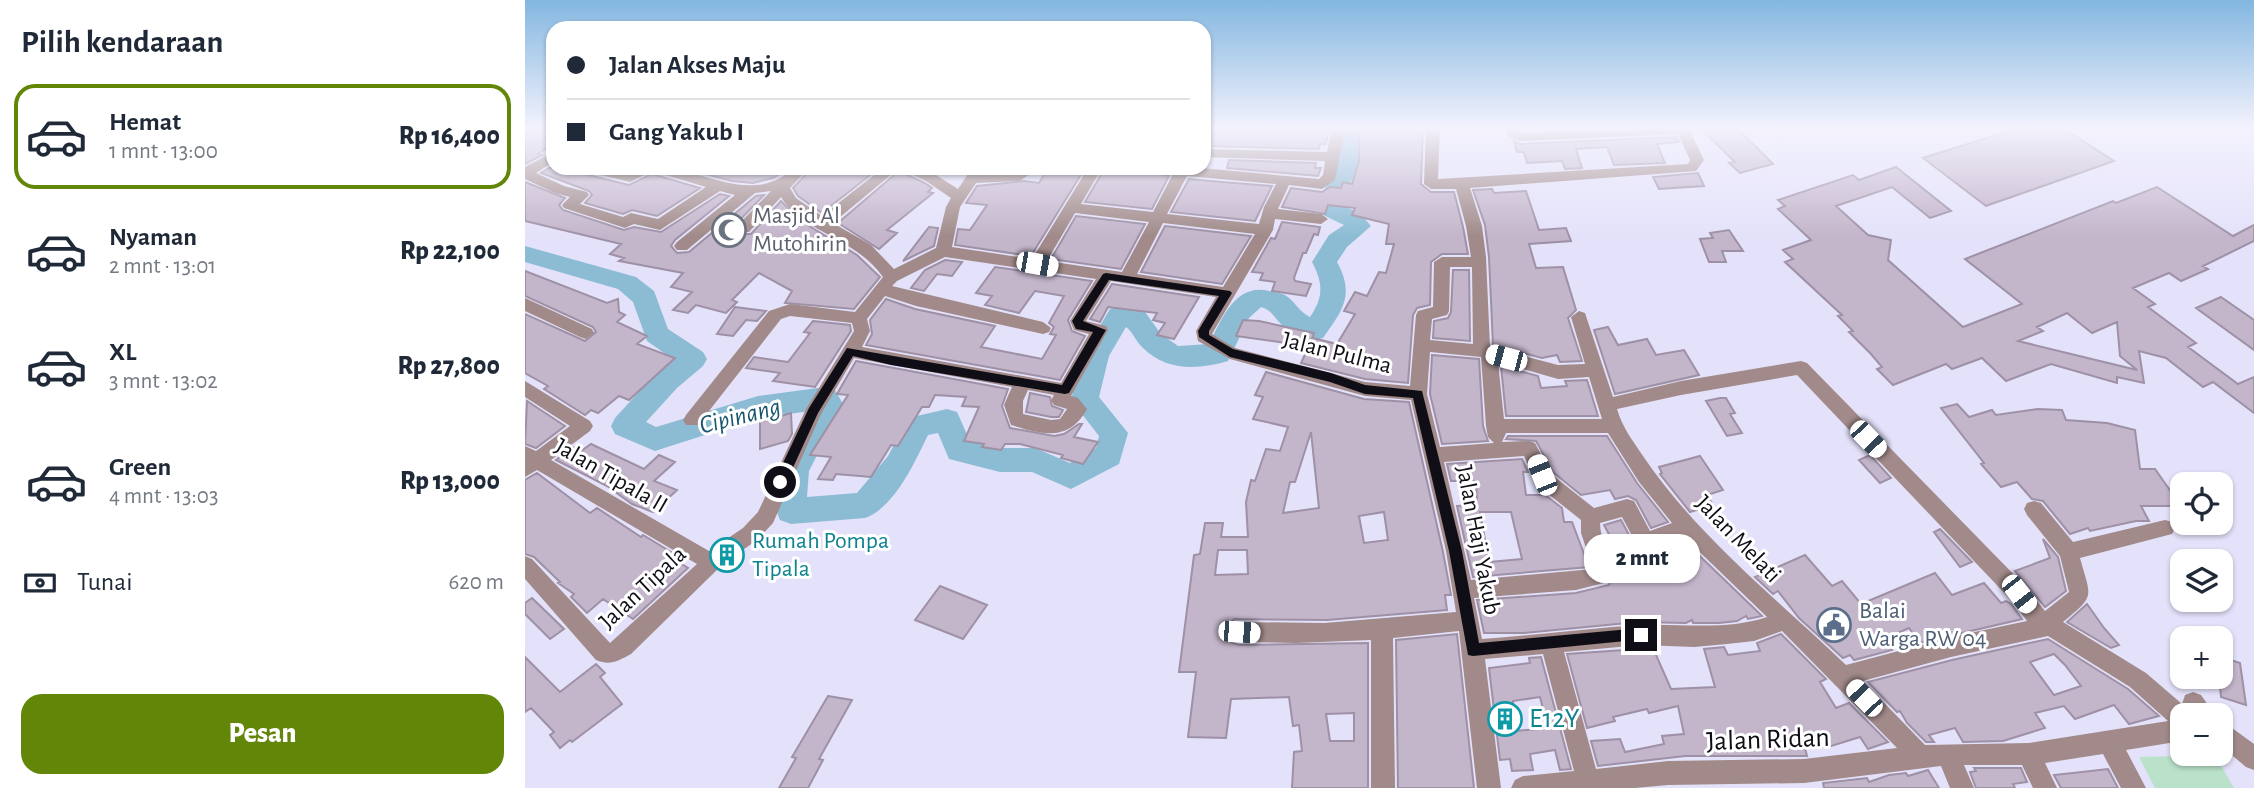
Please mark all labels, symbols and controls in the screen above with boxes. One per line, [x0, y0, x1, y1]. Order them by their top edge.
text: Pilih kendaraan [21, 26, 223, 58]
text: Jalan Akses Maju [609, 52, 786, 78]
icon: car [25, 105, 88, 168]
text: Hemat [109, 109, 181, 135]
text: Gang Yakub I [609, 119, 744, 145]
text: Rp 16,400 [399, 123, 500, 149]
text: 1 mnt · 13:00 [109, 140, 218, 163]
place label: Masjid Al Mutohirin [753, 204, 847, 256]
mosque icon: Masjid Al Mutohirin [710, 211, 748, 249]
icon: car [25, 220, 88, 283]
text: Nyaman [109, 224, 197, 250]
text: Rp 22,100 [400, 238, 500, 264]
car [1015, 250, 1060, 278]
text: 2 mnt · 13:01 [109, 255, 216, 278]
street label: Jalan Pulma [1280, 328, 1394, 378]
icon: car [25, 335, 88, 398]
text: XL [109, 339, 136, 365]
car [1483, 342, 1530, 374]
text: Rp 27,800 [398, 353, 500, 379]
text: 3 mnt · 13:02 [109, 370, 218, 393]
water label: Cipinang [697, 393, 783, 439]
car [1846, 417, 1891, 461]
street label: Jalan Tipala II [550, 434, 672, 518]
icon: car [25, 450, 88, 513]
car [1525, 452, 1560, 498]
text: Green [109, 454, 171, 480]
street label: Jalan Haji Yakub [1452, 463, 1504, 617]
route start [764, 466, 796, 498]
text: Rp 13,000 [400, 468, 500, 494]
map controls [2170, 472, 2233, 766]
button: locate [2170, 472, 2233, 535]
text: 4 mnt · 13:03 [109, 485, 218, 508]
street label: Jalan Melati [1691, 491, 1785, 587]
place label: Rumah Pompa Tipala [752, 529, 889, 581]
callout: 2 mnt [1583, 534, 1699, 582]
building icon: Rumah Pompa Tipala [708, 536, 746, 574]
street label: Jalan Tipala [595, 542, 691, 634]
text: 2 mnt [1615, 547, 1669, 570]
button: layers [2170, 549, 2233, 612]
icon: cash [21, 564, 59, 602]
text: Tunai [77, 569, 133, 595]
text: 620 m [448, 571, 504, 594]
car [1998, 571, 2041, 617]
place label: Balai Warga RW 04 [1859, 599, 1987, 651]
public building icon: Balai Warga RW 04 [1815, 606, 1853, 644]
route end [1625, 619, 1657, 651]
car [1218, 620, 1261, 644]
button: + [2170, 626, 2233, 689]
car [1842, 676, 1887, 720]
button: Pesan [21, 694, 504, 774]
building icon: E12Y [1486, 700, 1524, 738]
button: − [2170, 703, 2233, 766]
place label: E12Y [1529, 705, 1580, 733]
street label: Jalan Ridan [1706, 724, 1830, 756]

